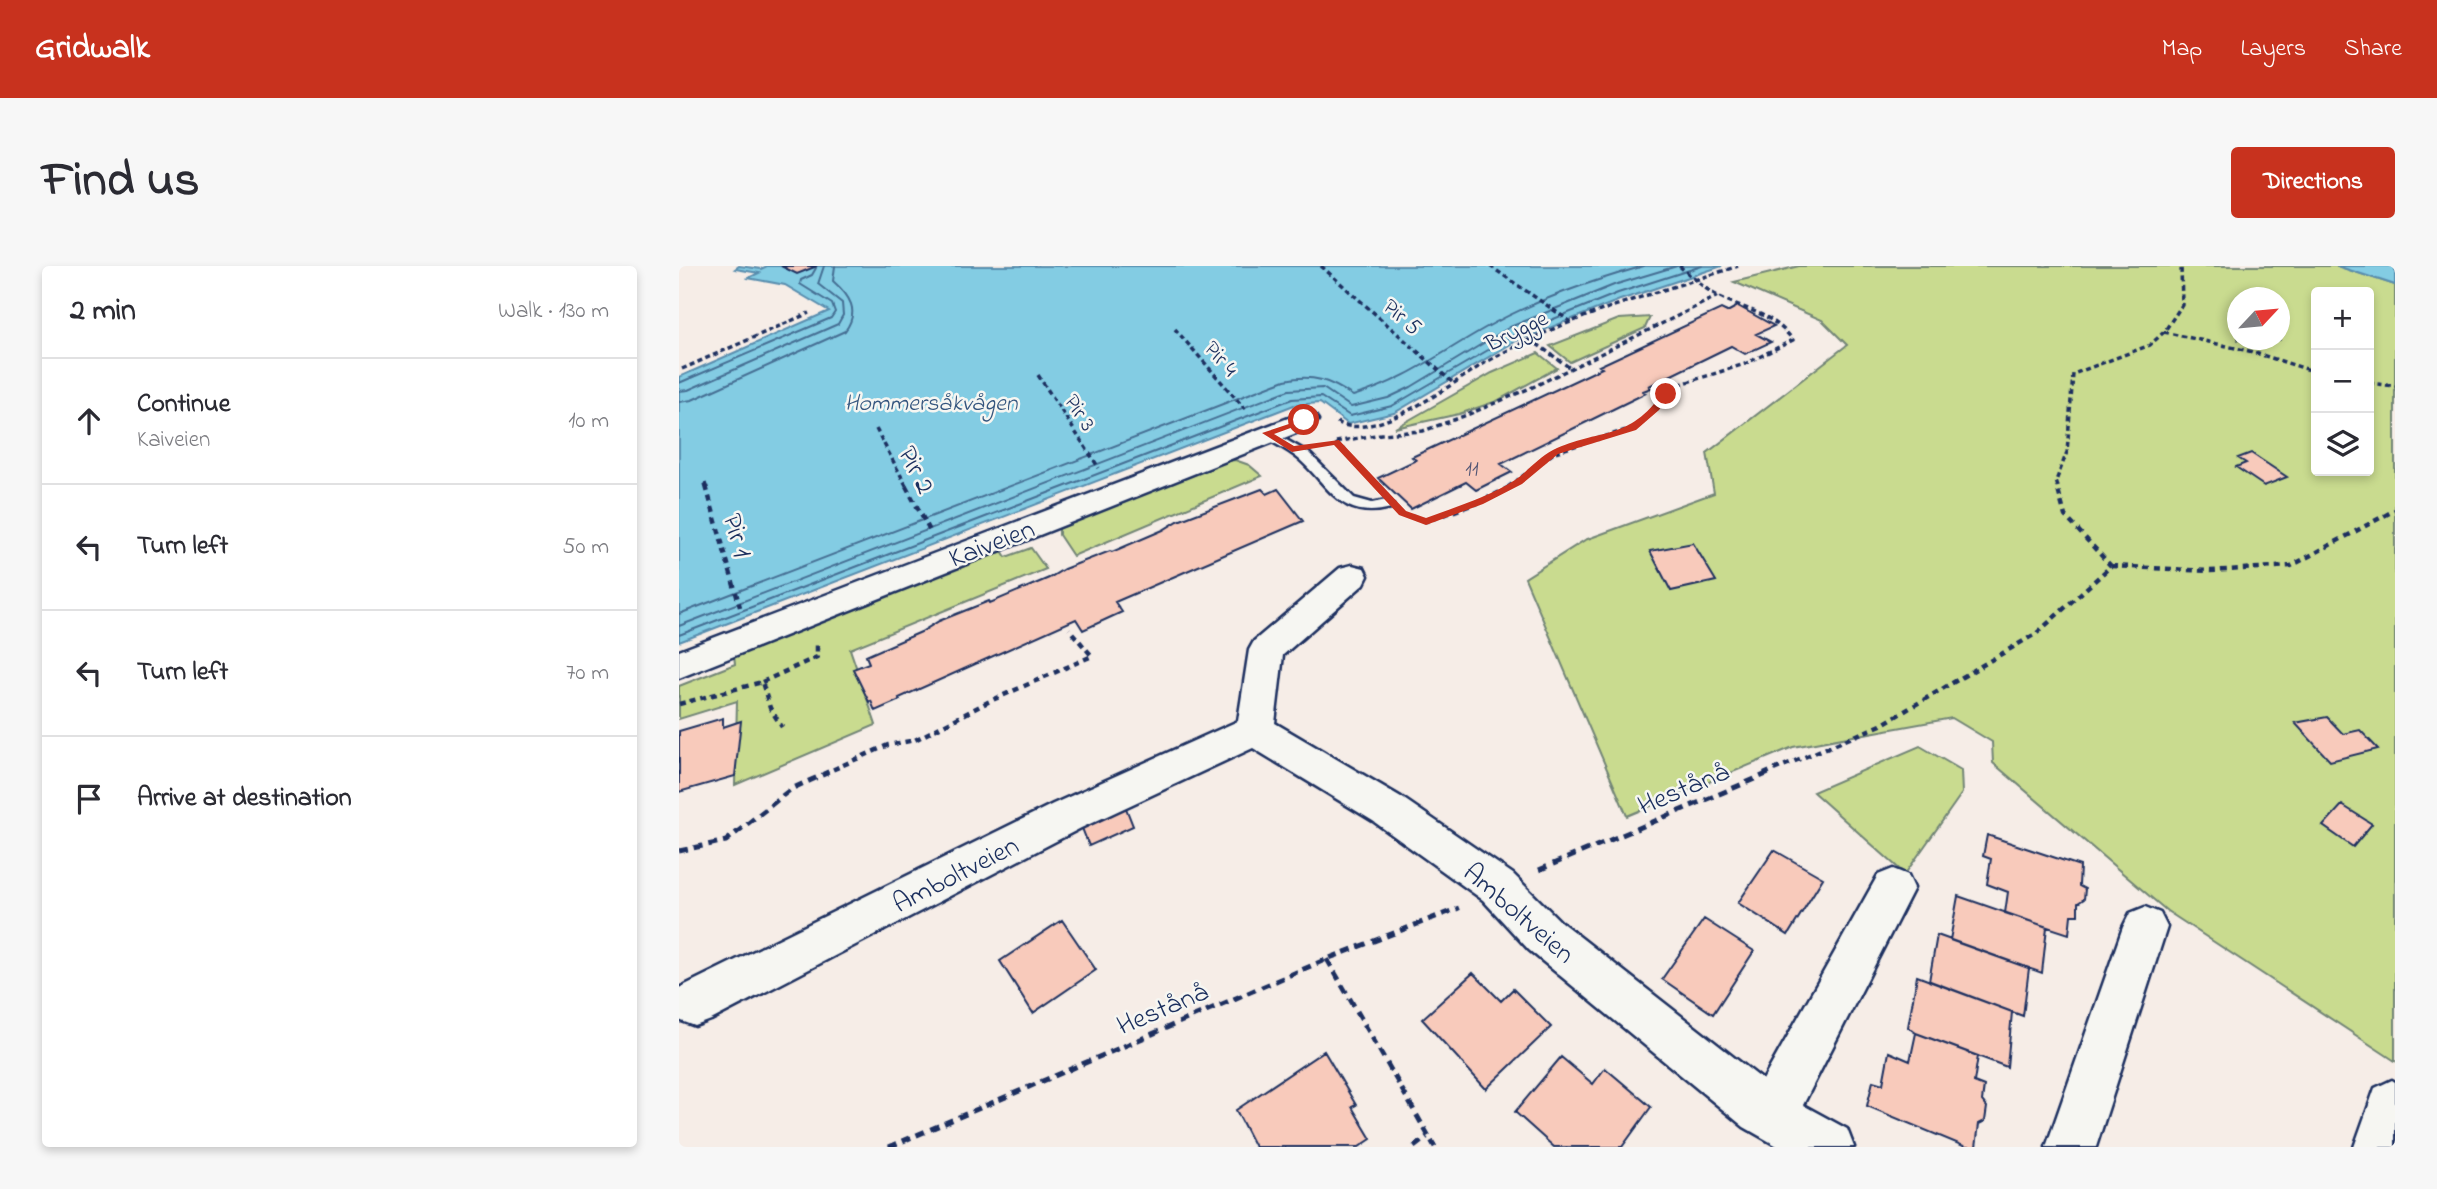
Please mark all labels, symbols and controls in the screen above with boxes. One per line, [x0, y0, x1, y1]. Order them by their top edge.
text: Gridwalk [35, 25, 150, 73]
text: Map [2162, 32, 2202, 67]
text: Layers [2240, 32, 2306, 67]
text: Share [2344, 32, 2402, 67]
text: Find us [42, 146, 199, 218]
button: Directions [2231, 147, 2395, 218]
north arrow [2227, 287, 2290, 350]
map controls [2311, 287, 2374, 476]
button: + [2311, 287, 2374, 350]
text: 2 min [70, 290, 136, 334]
street label: Pir 5 [1375, 292, 1428, 344]
text: Walk · 130 m [498, 295, 609, 328]
street label: Brygge [1479, 303, 1556, 364]
street label: Pir 4 [1195, 334, 1246, 385]
button: − [2311, 350, 2374, 413]
route end [1650, 378, 1681, 409]
text: Continue [137, 386, 230, 424]
water label: Hommersåkvågen [844, 387, 1019, 422]
street label: Pir 3 [1055, 388, 1103, 438]
icon: ahead [70, 402, 108, 440]
route start [1288, 404, 1319, 435]
text: 10 m [568, 405, 609, 438]
button: layers [2311, 413, 2374, 476]
text: Kaiveien [137, 424, 210, 457]
street label: Pir 2 [885, 439, 944, 502]
house number: 11 [1465, 455, 1479, 485]
street label: Pir 1 [710, 509, 761, 563]
street label: Kaiveien [943, 510, 1041, 580]
icon: left [70, 528, 108, 566]
text: Turn left [137, 528, 228, 566]
text: 50 m [562, 531, 609, 564]
icon: left [70, 654, 108, 692]
text: Turn left [137, 654, 228, 692]
text: 70 m [566, 657, 609, 690]
street label: Hestånå [1632, 752, 1737, 828]
icon: arrive [70, 780, 108, 818]
text: Arrive at destination [137, 780, 352, 818]
street label: Amboltveien [886, 827, 1027, 926]
street label: Amboltveien [1452, 854, 1583, 975]
street label: Hestånå [1111, 972, 1216, 1048]

